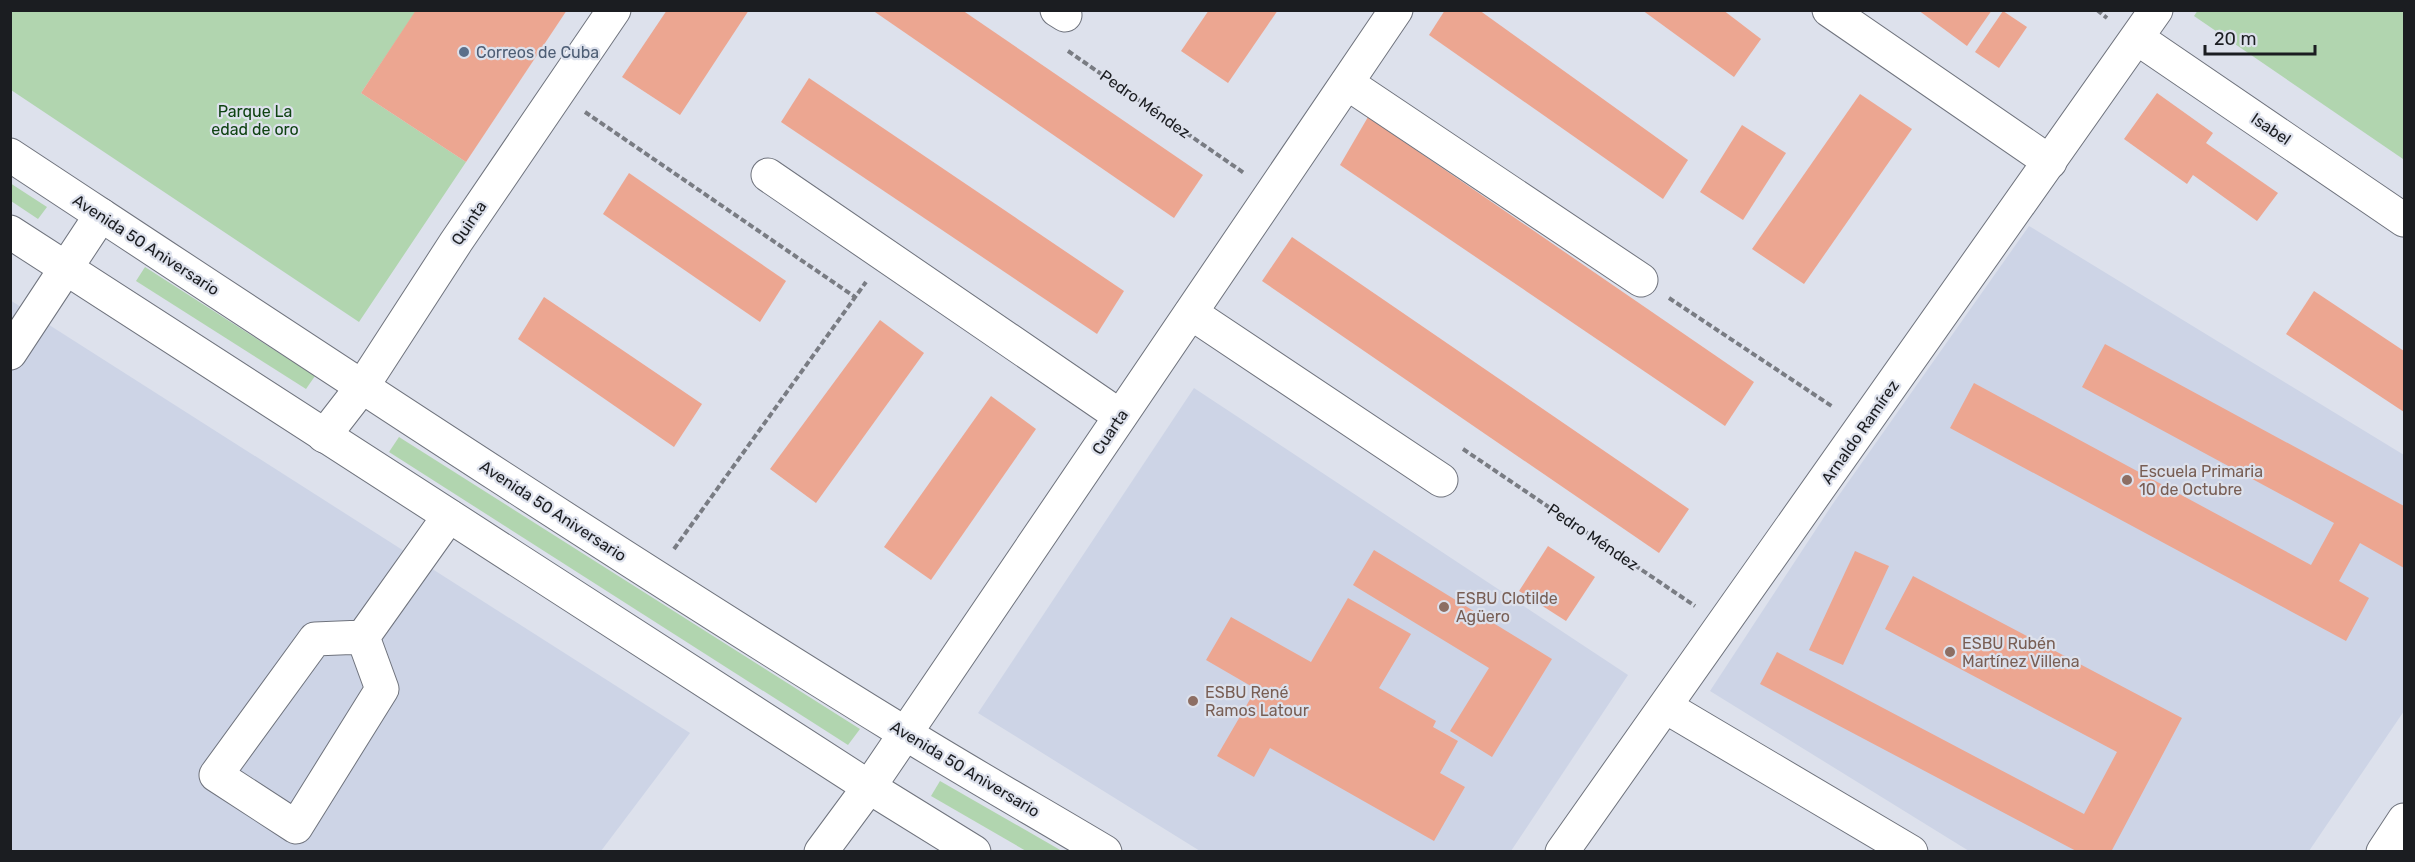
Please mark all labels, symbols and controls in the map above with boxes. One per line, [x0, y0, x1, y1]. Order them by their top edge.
scale bar [2205, 18, 2314, 56]
text: 20 m [2214, 28, 2256, 50]
place label: Correos de Cuba [476, 43, 599, 62]
marker: Correos de Cuba [457, 45, 471, 59]
street label: Pedro Méndez [1096, 66, 1194, 142]
park label: Parque La edad de oro [211, 102, 299, 139]
street label: Isabel [2248, 109, 2294, 149]
street label: Avenida 50 Aniversario [69, 191, 223, 299]
street label: Quinta [447, 197, 491, 249]
street label: Arnaldo Ramírez [1817, 376, 1903, 488]
street label: Cuarta [1088, 406, 1132, 458]
street label: Avenida 50 Aniversario [476, 457, 630, 565]
place label: Escuela Primaria 10 de Octubre [2139, 462, 2263, 499]
marker: Escuela Primaria 10 de Octubre [2120, 473, 2134, 487]
street label: Pedro Méndez [1544, 500, 1642, 574]
place label: ESBU Clotilde Agüero [1456, 589, 1558, 626]
marker: ESBU Clotilde Agüero [1437, 600, 1451, 614]
place label: ESBU Rubén Martínez Villena [1962, 634, 2080, 671]
marker: ESBU Rubén Martínez Villena [1943, 645, 1957, 659]
place label: ESBU René Ramos Latour [1205, 683, 1309, 720]
marker: ESBU René Ramos Latour [1186, 694, 1200, 708]
street label: Avenida 50 Aniversario [887, 717, 1043, 821]

